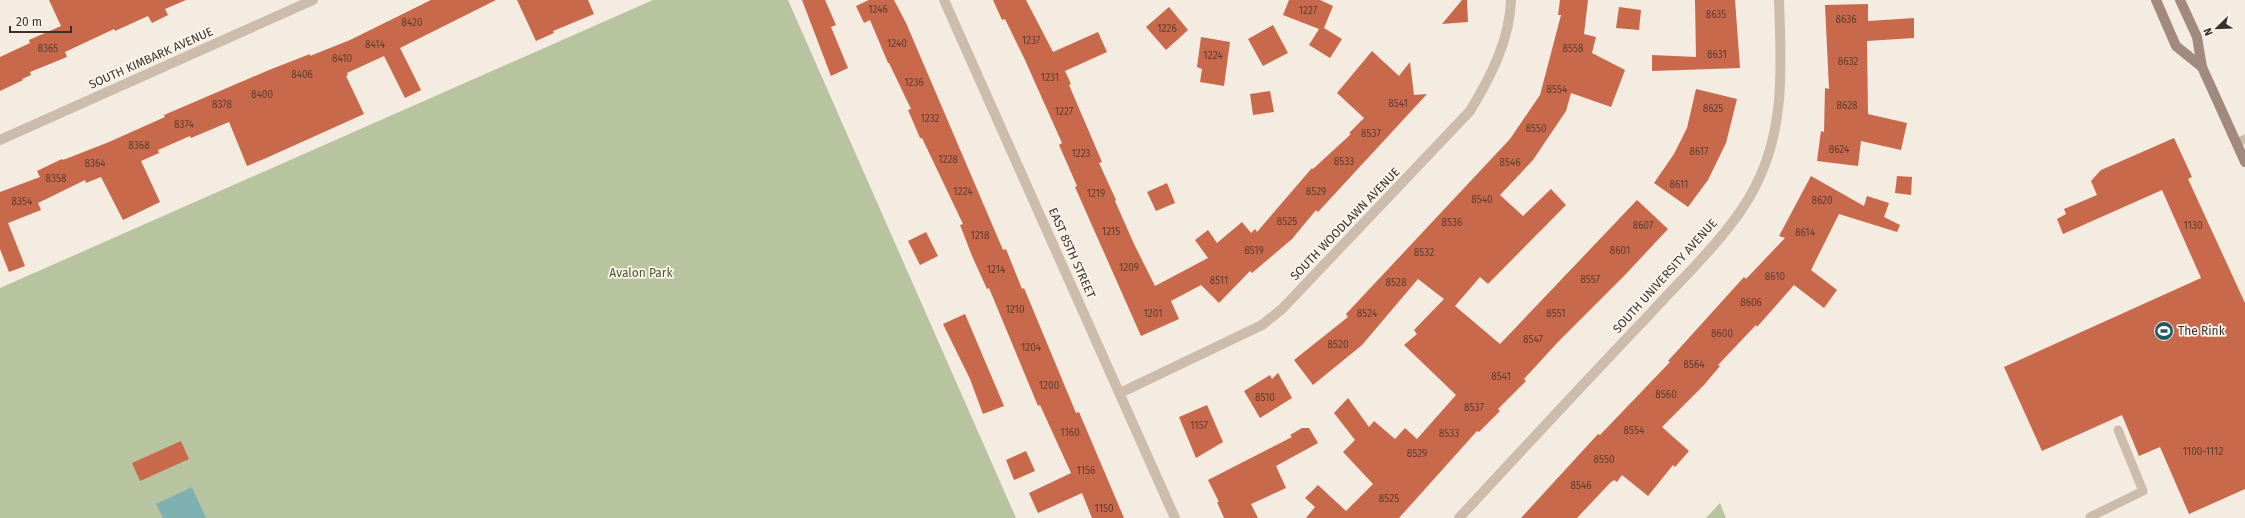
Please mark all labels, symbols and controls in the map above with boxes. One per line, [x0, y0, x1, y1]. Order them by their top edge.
house number: 1246 [868, 4, 888, 16]
house number: 1227 [1299, 5, 1318, 17]
scale bar [10, 8, 71, 34]
north arrow [2197, 8, 2237, 48]
house number: 8635 [1706, 9, 1726, 21]
house number: 8636 [1835, 14, 1857, 26]
text: 20 m [16, 15, 42, 29]
house number: 8420 [401, 17, 423, 29]
house number: 1226 [1157, 23, 1177, 35]
street label: SOUTH KIMBARK AVENUE [87, 24, 215, 92]
text: N [2201, 26, 2216, 38]
house number: 1237 [1022, 35, 1041, 47]
house number: 1240 [887, 38, 907, 50]
house number: 8414 [365, 39, 386, 51]
house number: 8365 [38, 43, 58, 55]
house number: 8558 [1563, 43, 1584, 55]
house number: 8631 [1707, 49, 1727, 61]
house number: 1224 [1203, 50, 1223, 62]
house number: 8410 [332, 53, 352, 65]
house number: 8632 [1838, 56, 1858, 68]
house number: 8406 [291, 69, 313, 81]
house number: 1231 [1041, 72, 1059, 84]
house number: 1236 [904, 77, 924, 89]
house number: 8554 [1547, 84, 1568, 96]
house number: 8400 [251, 89, 273, 101]
house number: 8541 [1388, 98, 1408, 110]
house number: 8378 [212, 99, 233, 111]
house number: 8628 [1836, 100, 1858, 112]
house number: 8625 [1703, 103, 1723, 115]
house number: 1227 [1055, 106, 1074, 118]
house number: 1232 [920, 113, 940, 125]
house number: 8374 [174, 119, 195, 131]
house number: 8550 [1525, 123, 1547, 135]
house number: 8537 [1361, 128, 1381, 140]
house number: 8368 [128, 140, 150, 152]
house number: 8624 [1829, 144, 1850, 156]
house number: 8617 [1689, 146, 1709, 158]
house number: 1223 [1071, 148, 1091, 160]
house number: 1228 [938, 154, 958, 166]
house number: 8533 [1334, 156, 1354, 168]
house number: 8546 [1499, 157, 1521, 169]
house number: 8364 [84, 158, 106, 170]
street label: SOUTH WOODLAWN AVENUE [1287, 165, 1403, 283]
house number: 8358 [45, 173, 67, 185]
house number: 8611 [1670, 179, 1688, 191]
house number: 1224 [953, 186, 973, 198]
house number: 8529 [1306, 186, 1326, 198]
house number: 1219 [1087, 188, 1105, 200]
house number: 8540 [1471, 194, 1493, 206]
house number: 8620 [1811, 195, 1833, 207]
house number: 8354 [12, 196, 33, 208]
street label: EAST 85TH STREET [1046, 206, 1099, 301]
house number: 8525 [1277, 216, 1297, 228]
street label: SOUTH UNIVERSITY AVENUE [1610, 216, 1720, 336]
house number: 8536 [1442, 217, 1462, 229]
house number: 8607 [1633, 220, 1654, 232]
house number: 1130 [2183, 220, 2203, 232]
house number: 1215 [1102, 226, 1120, 238]
house number: 8614 [1795, 227, 1816, 239]
house number: 1218 [971, 230, 990, 242]
house number: 8519 [1244, 245, 1264, 257]
house number: 8601 [1610, 245, 1630, 257]
house number: 8532 [1414, 247, 1434, 259]
house number: 1209 [1119, 262, 1139, 274]
house number: 1214 [987, 264, 1006, 276]
park label: Avalon Park [609, 266, 673, 280]
house number: 8610 [1765, 271, 1786, 283]
house number: 8557 [1580, 274, 1600, 286]
house number: 8511 [1210, 275, 1228, 287]
house number: 8528 [1386, 277, 1407, 289]
house number: 8606 [1740, 297, 1762, 309]
house number: 1210 [1006, 304, 1025, 316]
house number: 1201 [1144, 308, 1162, 320]
house number: 8524 [1357, 308, 1378, 320]
house number: 8551 [1546, 308, 1566, 320]
sports icon: The Rink [2153, 320, 2175, 342]
place label: The Rink [2178, 324, 2226, 338]
house number: 8600 [1711, 328, 1733, 340]
house number: 8547 [1523, 334, 1544, 346]
house number: 8520 [1328, 339, 1349, 351]
house number: 1204 [1021, 342, 1042, 354]
house number: 8564 [1683, 359, 1705, 371]
house number: 8541 [1491, 371, 1511, 383]
house number: 1200 [1039, 380, 1060, 392]
house number: 8560 [1655, 389, 1677, 401]
house number: 8510 [1255, 392, 1275, 404]
house number: 8537 [1464, 402, 1484, 414]
house number: 1157 [1190, 420, 1208, 432]
house number: 8554 [1624, 425, 1645, 437]
house number: 1160 [1060, 427, 1080, 439]
house number: 8533 [1439, 428, 1459, 440]
house number: 1100-1112 [2183, 446, 2223, 458]
house number: 8529 [1407, 448, 1427, 460]
house number: 8550 [1593, 454, 1615, 466]
house number: 1156 [1077, 465, 1095, 477]
house number: 8546 [1570, 480, 1592, 492]
house number: 8525 [1379, 493, 1399, 505]
house number: 1150 [1094, 503, 1114, 515]

